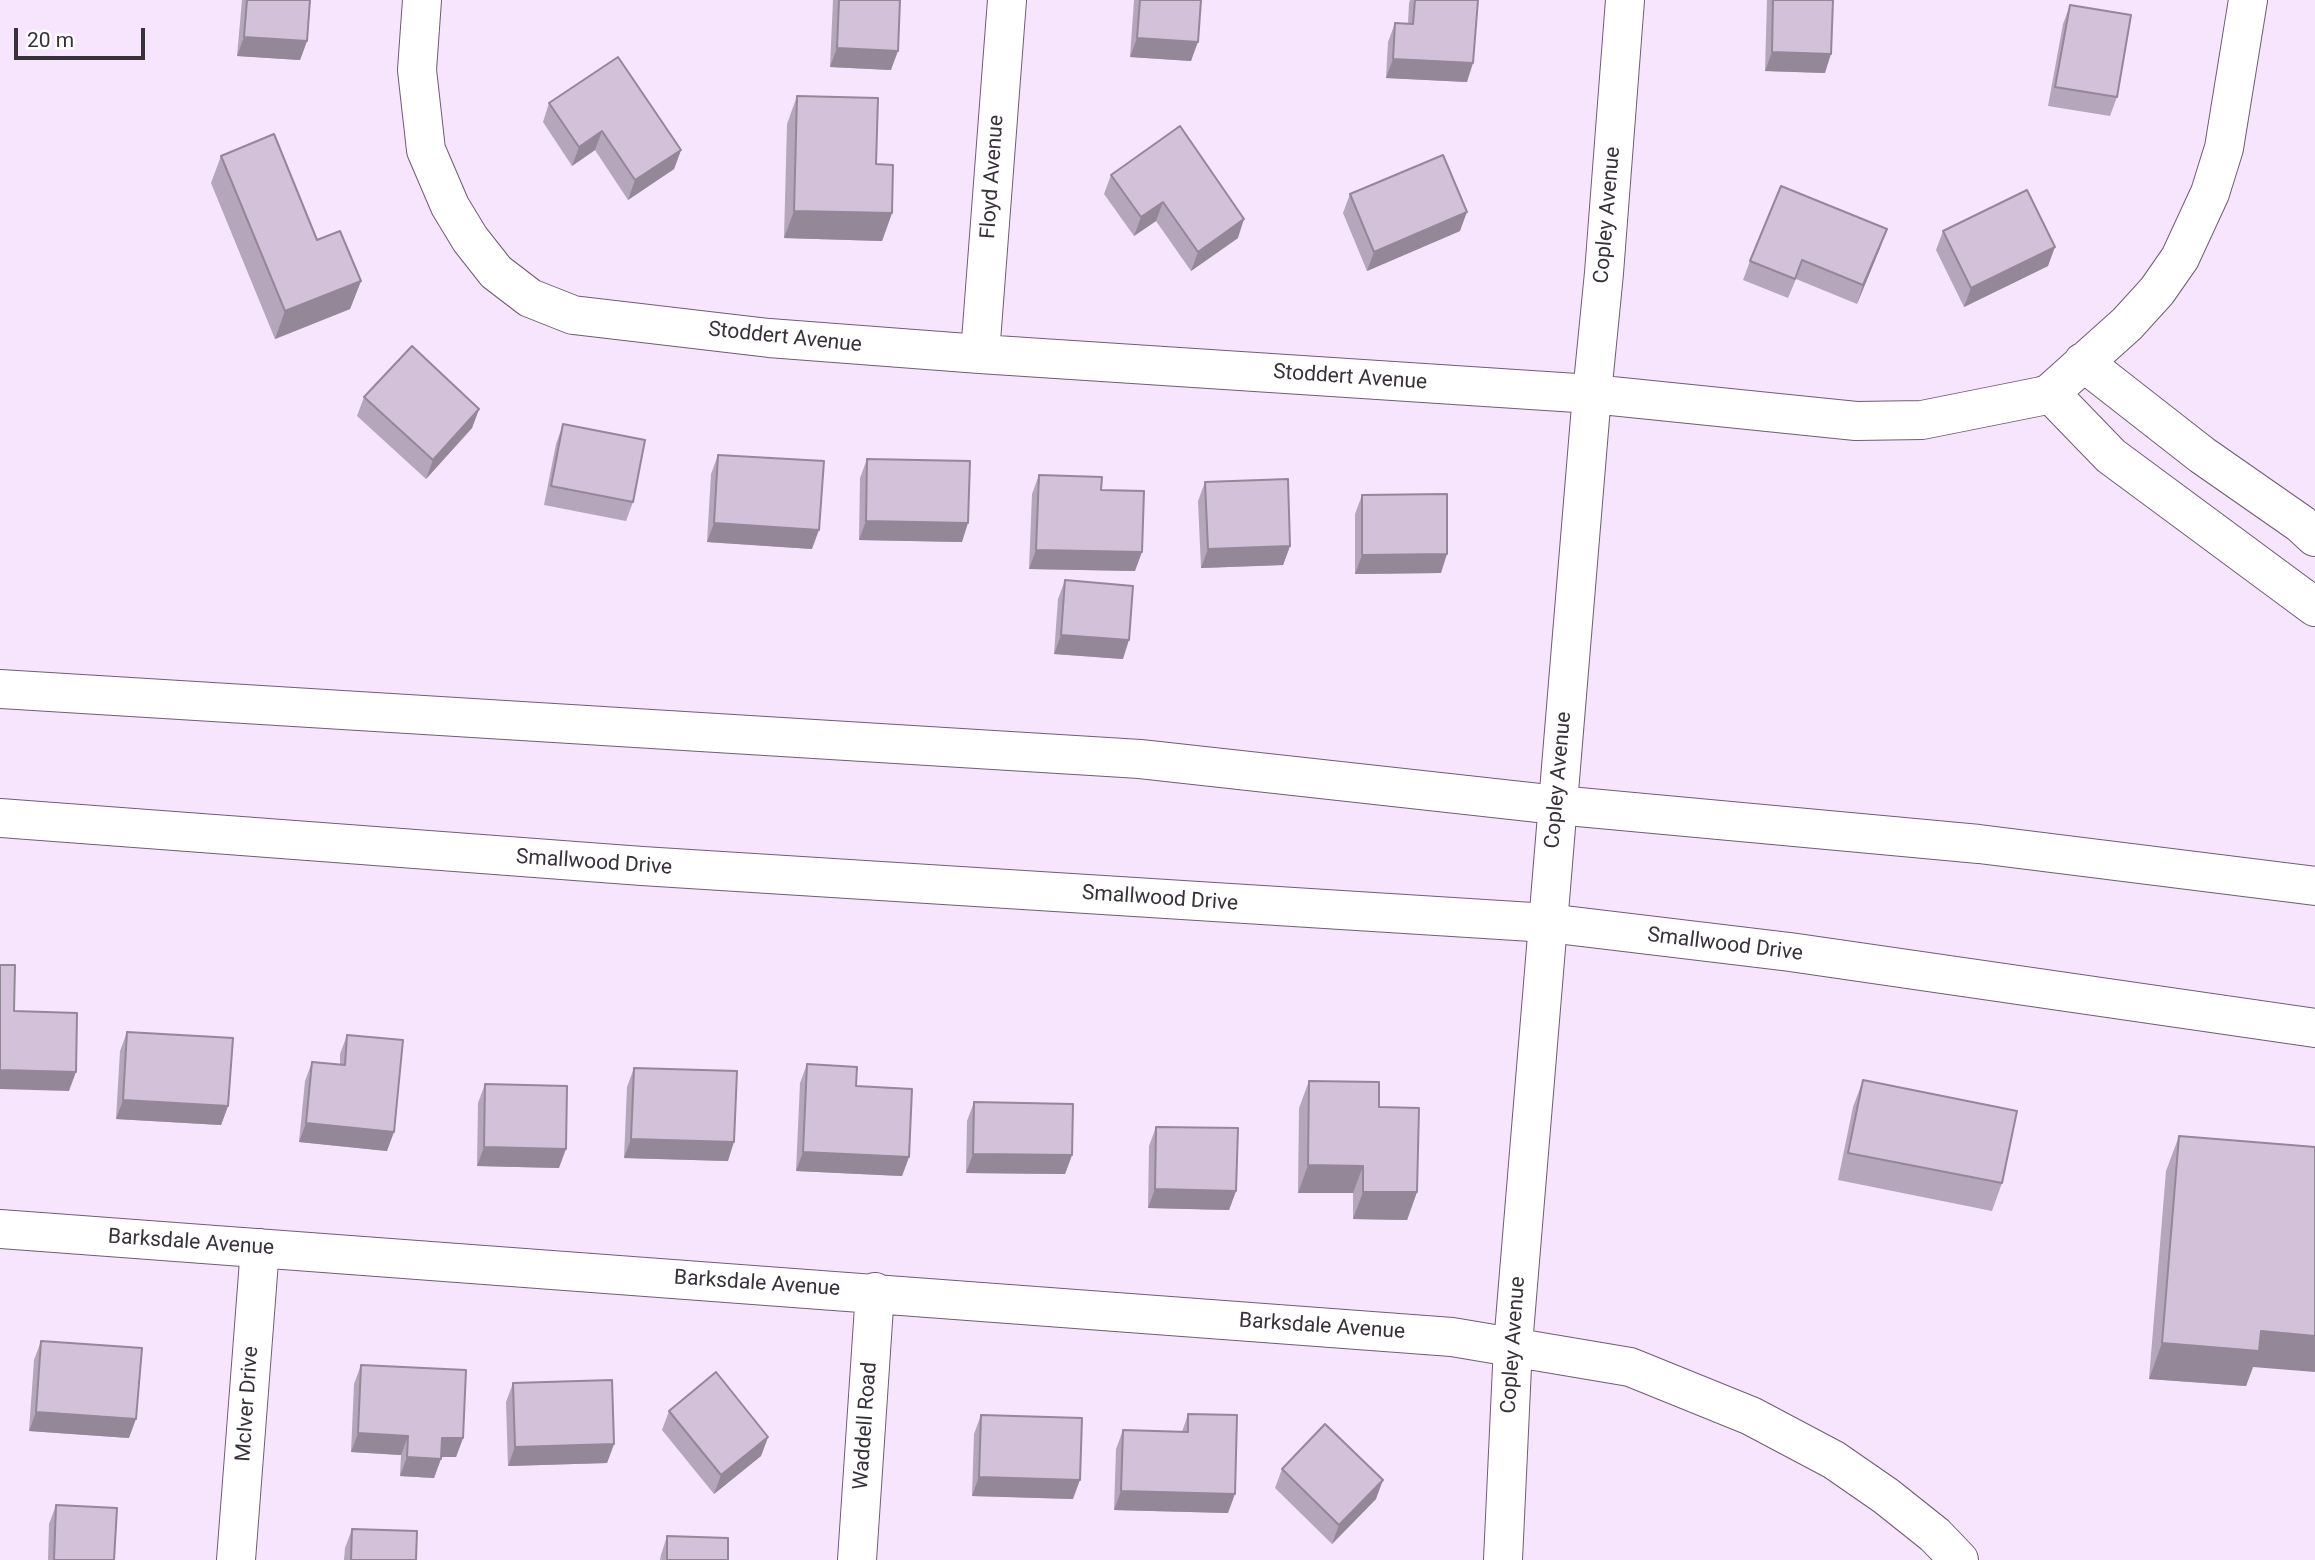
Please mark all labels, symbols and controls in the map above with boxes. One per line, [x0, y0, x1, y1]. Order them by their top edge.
scale bar [18, 14, 149, 58]
text: 20 m [27, 28, 74, 52]
street label: Floyd Avenue [976, 114, 1010, 240]
street label: Copley Avenue [1589, 145, 1627, 285]
street label: Stoddert Avenue [707, 317, 863, 359]
street label: Stoddert Avenue [1272, 360, 1428, 396]
street label: Copley Avenue [1540, 710, 1578, 850]
street label: Smallwood Drive [515, 845, 673, 881]
street label: Smallwood Drive [1081, 881, 1239, 917]
street label: Smallwood Drive [1646, 923, 1804, 967]
street label: Barksdale Avenue [107, 1225, 275, 1261]
street label: Barksdale Avenue [673, 1266, 841, 1302]
street label: Copley Avenue [1497, 1276, 1531, 1414]
street label: Barksdale Avenue [1238, 1309, 1406, 1345]
street label: McIver Drive [231, 1345, 265, 1463]
street label: Waddell Road [849, 1361, 883, 1491]

